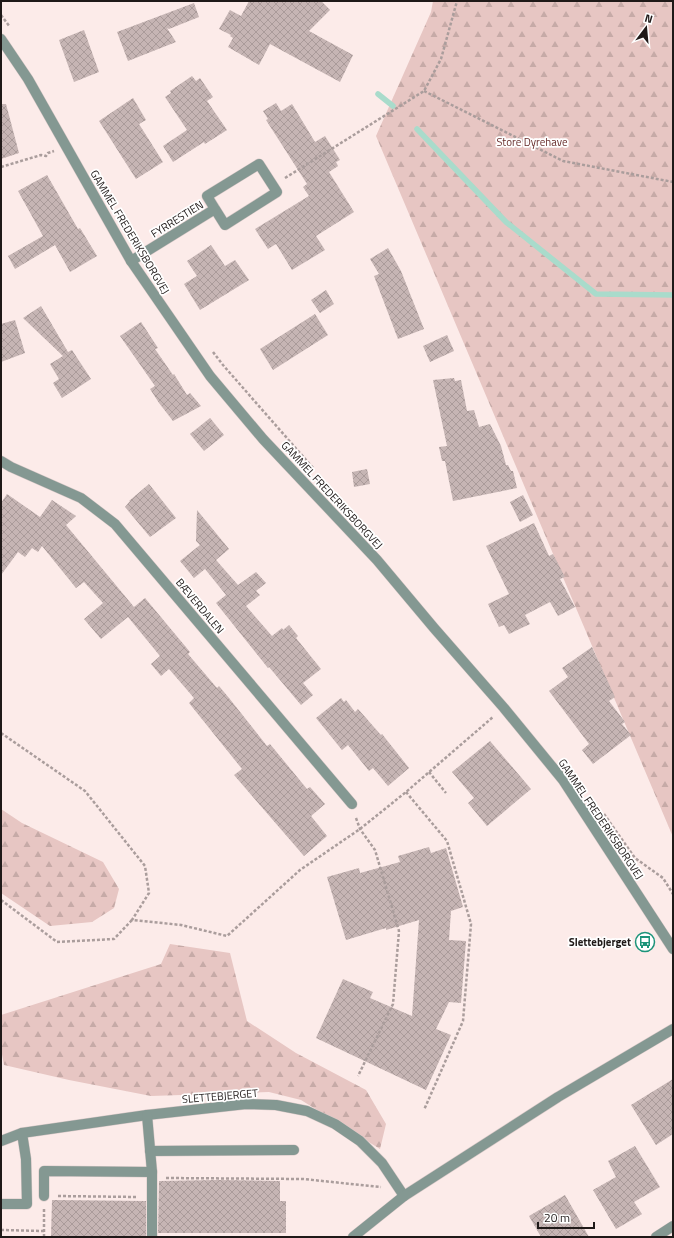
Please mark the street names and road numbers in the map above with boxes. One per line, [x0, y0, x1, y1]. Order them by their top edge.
street label: GAMMEL FREDERIKSBORGVEJ [87, 167, 173, 297]
street label: FYRRESTIEN [148, 197, 206, 241]
street label: GAMMEL FREDERIKSBORGVEJ [278, 438, 386, 552]
street label: BÆVERDALEN [172, 575, 228, 637]
street label: GAMMEL FREDERIKSBORGVEJ [555, 756, 647, 882]
street label: SLETTEBJERGET [181, 1085, 259, 1107]

